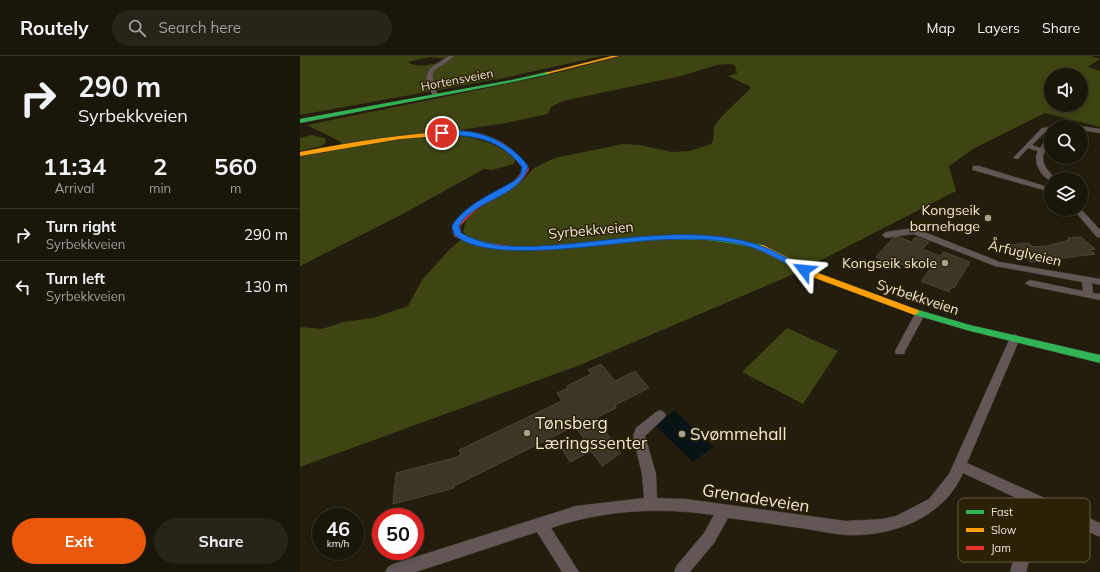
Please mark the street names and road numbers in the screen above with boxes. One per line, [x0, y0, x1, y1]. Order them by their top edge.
street label: Hortensveien [419, 65, 494, 94]
street label: Syrbekkveien [548, 217, 634, 243]
street label: Årfuglveien [987, 236, 1063, 270]
street label: Syrbekkveien [875, 275, 961, 319]
street label: Grenadeveien [701, 479, 811, 516]

